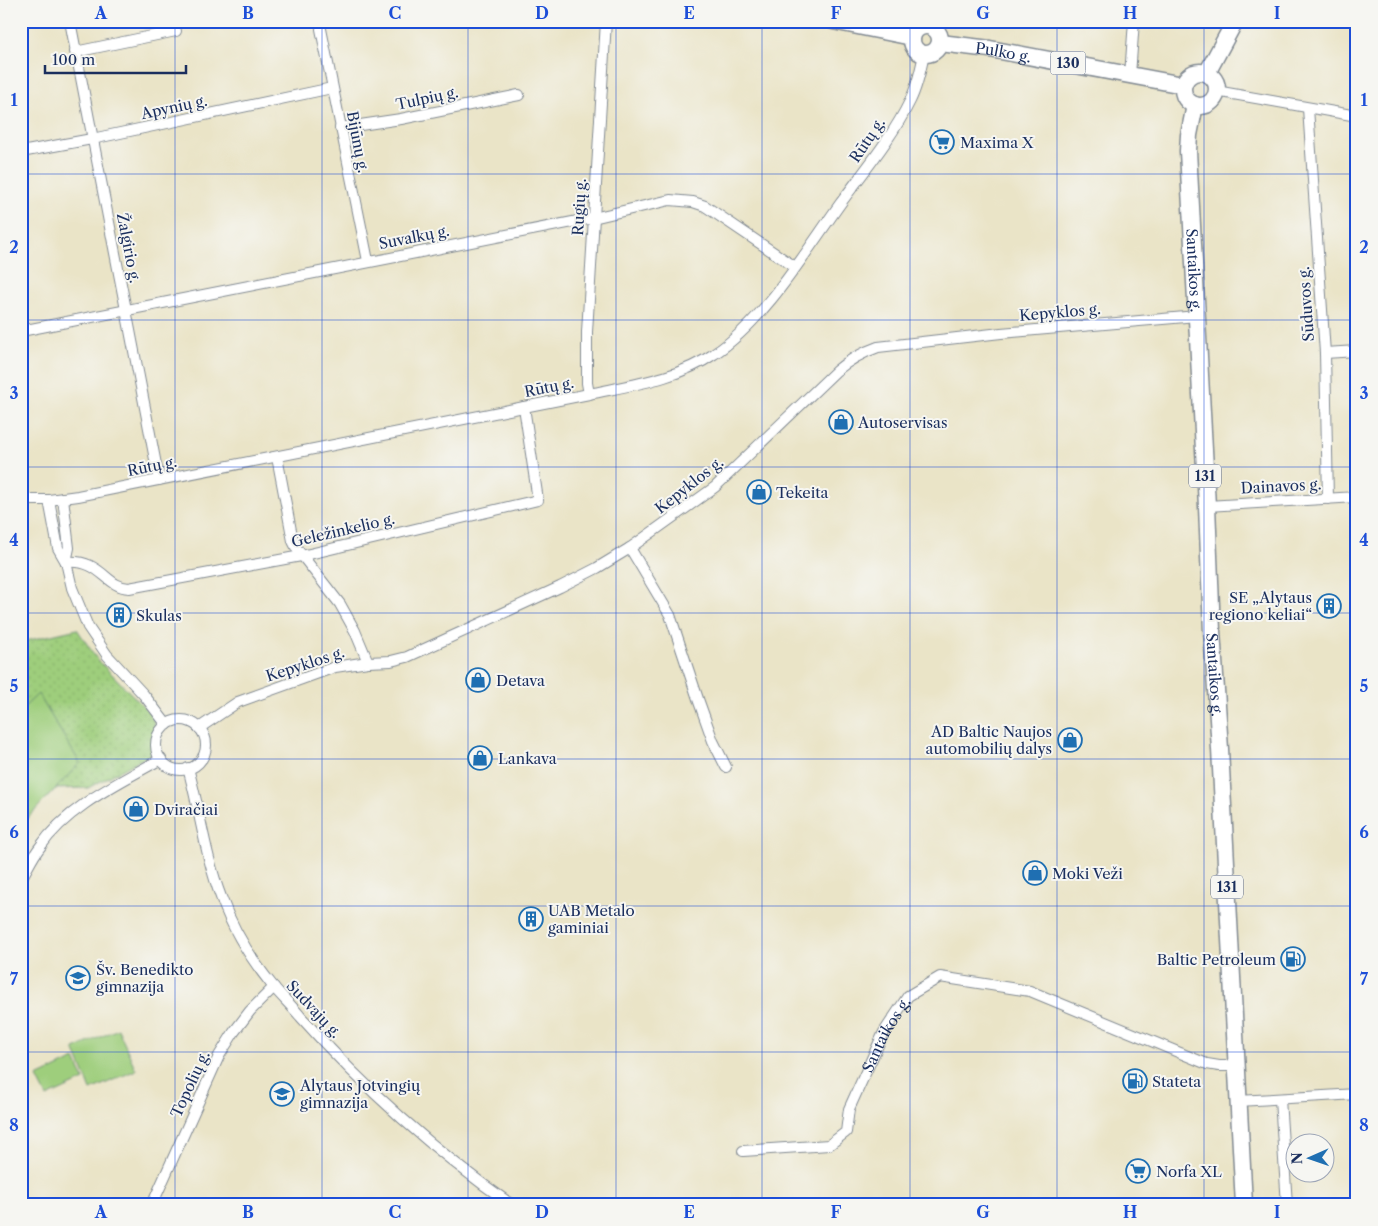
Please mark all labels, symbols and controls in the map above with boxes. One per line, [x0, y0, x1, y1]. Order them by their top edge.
text: A [94, 3, 108, 23]
text: B [242, 3, 254, 23]
text: C [389, 3, 401, 23]
text: D [535, 3, 549, 23]
text: E [683, 3, 695, 23]
text: F [831, 3, 842, 23]
text: G [976, 3, 990, 23]
text: H [1123, 3, 1137, 23]
text: I [1274, 3, 1281, 23]
street label: Pulko g. [974, 38, 1033, 66]
scale bar [45, 42, 186, 74]
text: 100 m [52, 50, 95, 69]
road number: 130 [1050, 52, 1086, 74]
street label: Tulpių g. [394, 82, 460, 114]
text: 1 [10, 90, 18, 110]
text: 1 [1360, 90, 1368, 110]
street label: Apynių g. [138, 91, 209, 123]
street label: Bijūnų g. [343, 110, 373, 175]
street label: Rūtų g. [845, 114, 889, 166]
supermarket icon: Maxima X [929, 129, 955, 155]
place label: Maxima X [960, 133, 1034, 152]
street label: Rugių g. [568, 178, 590, 236]
street label: Žalgirio g. [113, 211, 145, 285]
street label: Suvalkų g. [377, 221, 451, 253]
street label: Santaikos g. [1183, 228, 1206, 313]
text: 2 [9, 237, 19, 257]
text: 2 [1359, 237, 1369, 257]
street label: Sūduvos g. [1294, 266, 1318, 342]
street label: Kepyklos g. [1019, 299, 1102, 325]
street label: Rūtų g. [523, 373, 575, 401]
text: 3 [9, 383, 19, 403]
text: 3 [1359, 383, 1369, 403]
shop icon: Autoservisas [828, 409, 854, 435]
place label: Autoservisas [857, 413, 948, 432]
street label: Rūtų g. [126, 452, 178, 480]
street label: Kepyklos g. [651, 452, 727, 518]
road number: 131 [1189, 464, 1221, 488]
street label: Dainavos g. [1240, 474, 1322, 498]
shop icon: Tekeita [746, 479, 772, 505]
place label: Tekeita [776, 483, 829, 502]
street label: Geležinkelio g. [289, 509, 397, 551]
text: 4 [9, 530, 19, 550]
text: 4 [1359, 530, 1369, 550]
place label: SE „Alytaus regiono keliai“ [1209, 588, 1312, 624]
building icon: SE „Alytaus regiono keliai“ [1316, 593, 1342, 619]
building icon: Skulas [106, 602, 132, 628]
place label: Skulas [136, 606, 182, 625]
street label: Santaikos g. [1203, 632, 1227, 717]
street label: Kepyklos g. [263, 642, 347, 686]
shop icon: Detava [465, 667, 491, 693]
place label: Detava [496, 671, 545, 690]
text: 5 [10, 676, 19, 696]
text: 5 [1360, 676, 1369, 696]
place label: AD Baltic Naujos automobilių dalys [926, 722, 1052, 758]
shop icon: AD Baltic Naujos automobilių dalys [1057, 727, 1083, 753]
shop icon: Lankava [467, 745, 493, 771]
place label: Lankava [498, 749, 557, 768]
shop icon: Dviračiai [123, 796, 149, 822]
place label: Dviračiai [154, 800, 218, 819]
text: 6 [9, 822, 19, 842]
text: 6 [1359, 822, 1369, 842]
shop icon: Moki Veži [1022, 860, 1048, 886]
place label: Moki Veži [1052, 864, 1123, 883]
road number: 131 [1211, 876, 1243, 899]
place label: UAB Metalo gaminiai [548, 901, 635, 937]
building icon: UAB Metalo gaminiai [518, 906, 544, 932]
fuel station icon: Baltic Petroleum [1280, 946, 1306, 972]
place label: Baltic Petroleum [1157, 950, 1276, 969]
place label: Šv. Benedikto gimnazija [96, 960, 193, 996]
school or university icon: Šv. Benedikto gimnazija [65, 965, 91, 991]
text: 7 [10, 969, 19, 989]
text: 7 [1360, 969, 1369, 989]
street label: Sudvajų g. [283, 976, 346, 1042]
street label: Santaikos g. [857, 993, 914, 1075]
street label: Topolių g. [166, 1048, 214, 1120]
fuel station icon: Stateta [1122, 1068, 1148, 1094]
place label: Stateta [1152, 1072, 1201, 1091]
place label: Alytaus Jotvingių gimnazija [299, 1076, 421, 1112]
school or university icon: Alytaus Jotvingių gimnazija [269, 1081, 295, 1107]
text: 8 [9, 1115, 19, 1135]
text: 8 [1359, 1115, 1369, 1135]
north arrow [1286, 1134, 1336, 1184]
text: N [1288, 1152, 1306, 1165]
supermarket icon: Norfa XL [1125, 1158, 1151, 1184]
place label: Norfa XL [1156, 1162, 1222, 1181]
text: A [94, 1202, 108, 1222]
text: B [242, 1202, 254, 1222]
text: C [389, 1202, 401, 1222]
text: D [535, 1202, 549, 1222]
text: E [683, 1202, 695, 1222]
text: F [831, 1202, 842, 1222]
text: G [976, 1202, 990, 1222]
text: H [1123, 1202, 1137, 1222]
text: I [1274, 1202, 1281, 1222]

